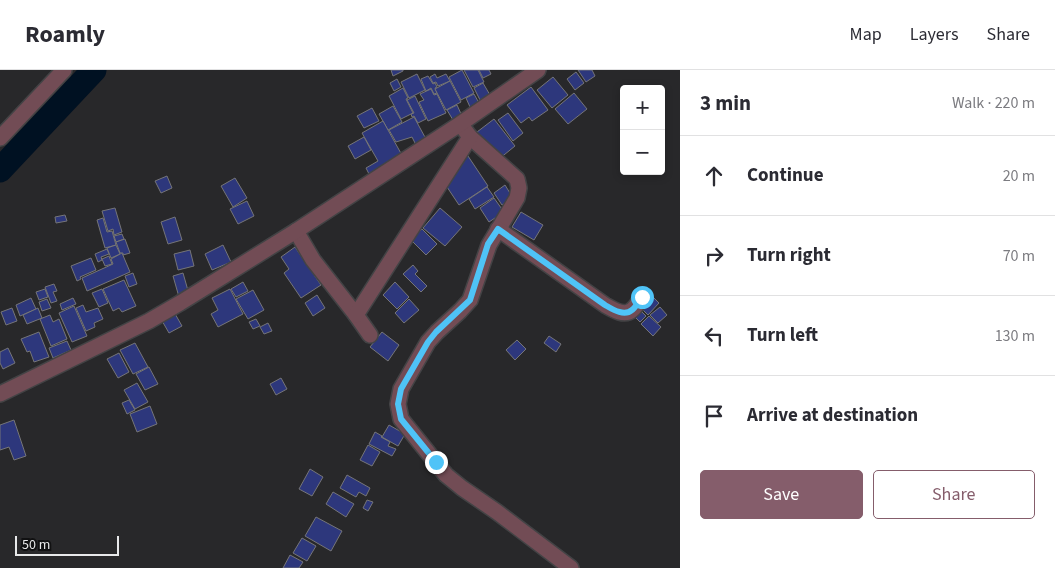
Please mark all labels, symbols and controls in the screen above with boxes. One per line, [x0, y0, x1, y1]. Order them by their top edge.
text: Roamly [25, 17, 105, 52]
text: Map [850, 22, 882, 47]
text: Layers [910, 22, 959, 47]
text: Share [987, 22, 1030, 47]
map controls [620, 85, 665, 175]
button: + [620, 85, 665, 130]
text: 3 min [700, 88, 751, 118]
text: Walk · 220 m [952, 92, 1035, 114]
button: − [620, 130, 665, 175]
icon: ahead [700, 162, 728, 190]
text: Continue [747, 162, 824, 189]
text: 20 m [1003, 165, 1035, 187]
icon: right [700, 242, 728, 270]
text: Turn right [747, 242, 831, 269]
text: 70 m [1003, 245, 1035, 267]
route start [631, 286, 654, 309]
icon: left [700, 322, 728, 350]
text: Turn left [747, 322, 818, 349]
text: 130 m [995, 325, 1035, 347]
icon: arrive [700, 402, 728, 430]
text: Arrive at destination [747, 402, 918, 429]
route end [425, 451, 448, 474]
button: Save [700, 470, 863, 519]
button: Share [873, 470, 1035, 519]
scale bar [15, 533, 119, 556]
text: 50 m [22, 535, 50, 555]

